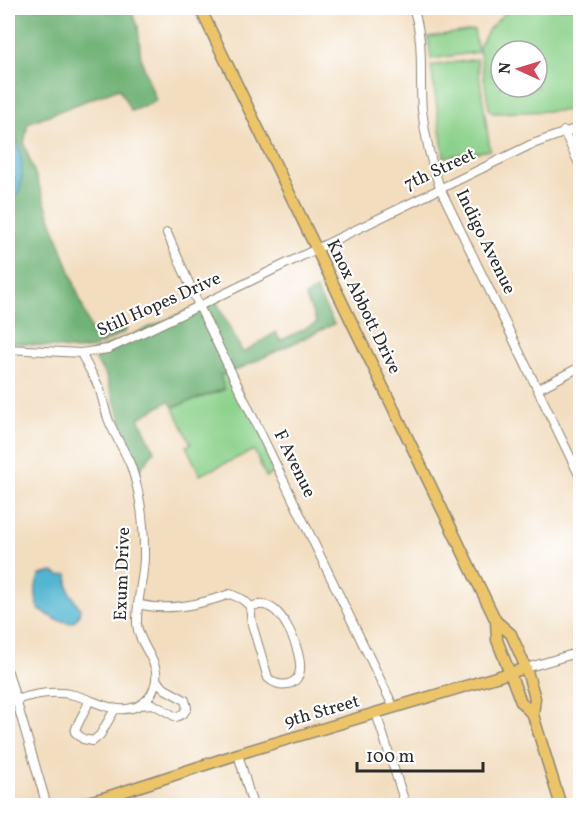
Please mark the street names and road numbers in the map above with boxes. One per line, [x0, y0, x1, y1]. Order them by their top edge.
street label: 7th Street [400, 142, 480, 198]
street label: Indigo Avenue [449, 185, 521, 299]
street label: Knox Abbott Drive [320, 235, 406, 379]
street label: Still Hopes Drive [93, 266, 225, 344]
street label: F Avenue [267, 426, 321, 502]
street label: Exum Drive [109, 527, 137, 621]
street label: 9th Street [281, 689, 363, 735]

